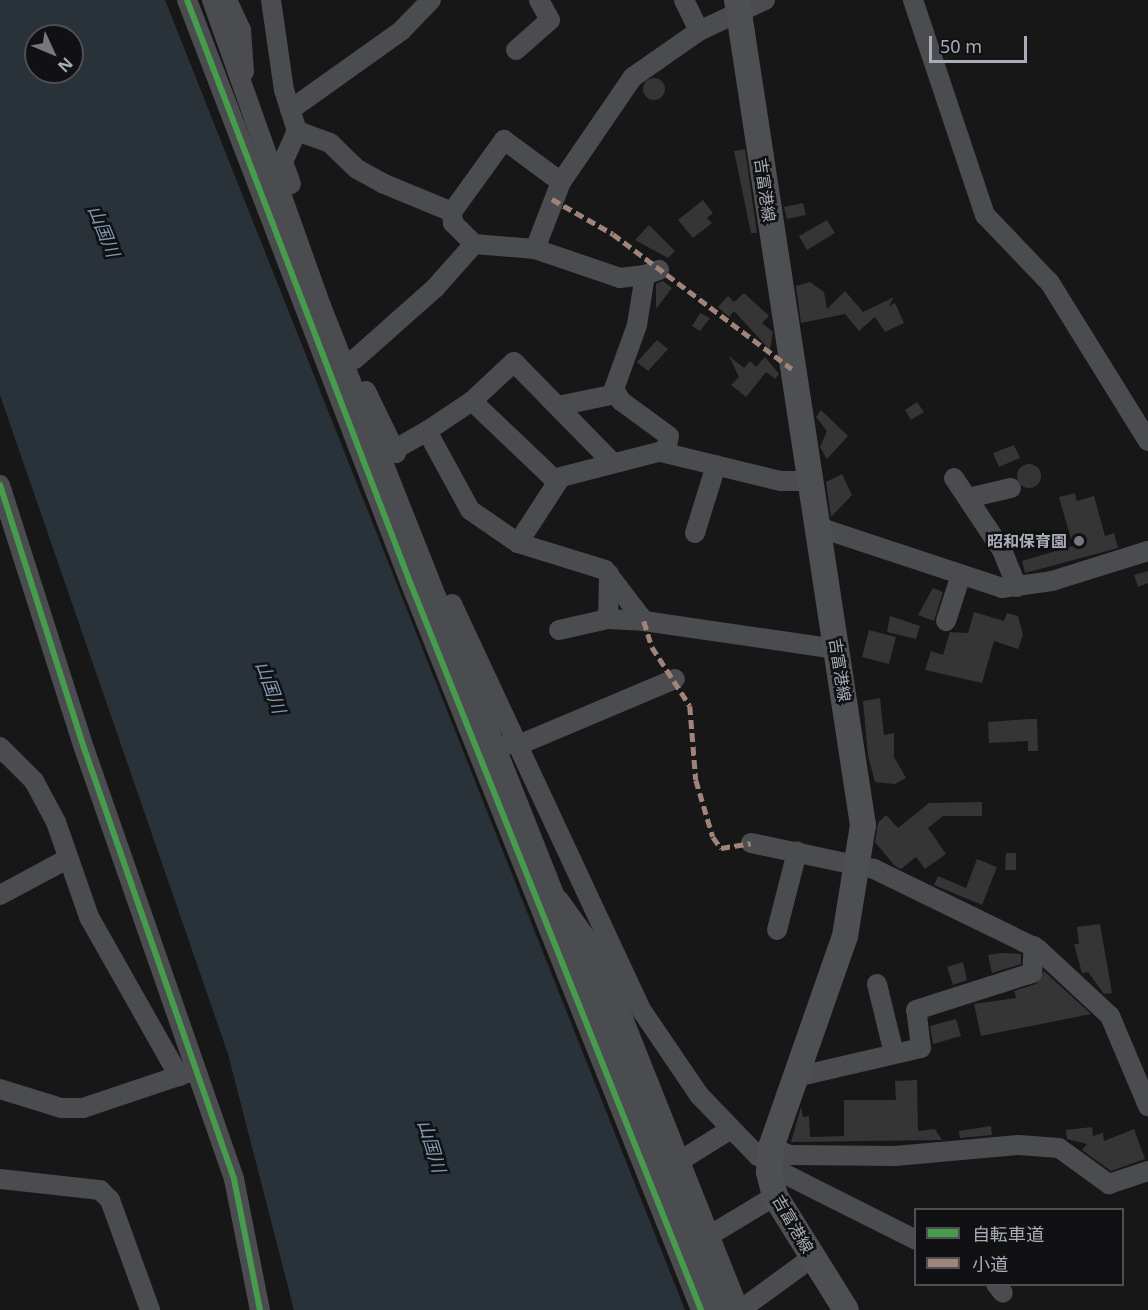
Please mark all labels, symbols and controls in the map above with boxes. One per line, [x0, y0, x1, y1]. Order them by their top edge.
north arrow [24, 24, 84, 84]
scale bar [932, 24, 1030, 62]
text: 50 m [940, 34, 982, 58]
text: N [53, 53, 78, 77]
street label: 吉富港線 [751, 157, 779, 223]
water label: 山国川 [84, 202, 124, 260]
place label: 昭和保育園 [987, 531, 1067, 551]
marker: 昭和保育園 [1072, 534, 1086, 548]
street label: 吉富港線 [826, 637, 854, 703]
water label: 山国川 [252, 658, 290, 716]
water label: 山国川 [414, 1117, 450, 1175]
street label: 吉富港線 [769, 1191, 817, 1257]
legend [914, 1208, 1124, 1286]
text: 自転車道 [972, 1222, 1044, 1246]
text: 小道 [972, 1252, 1008, 1276]

